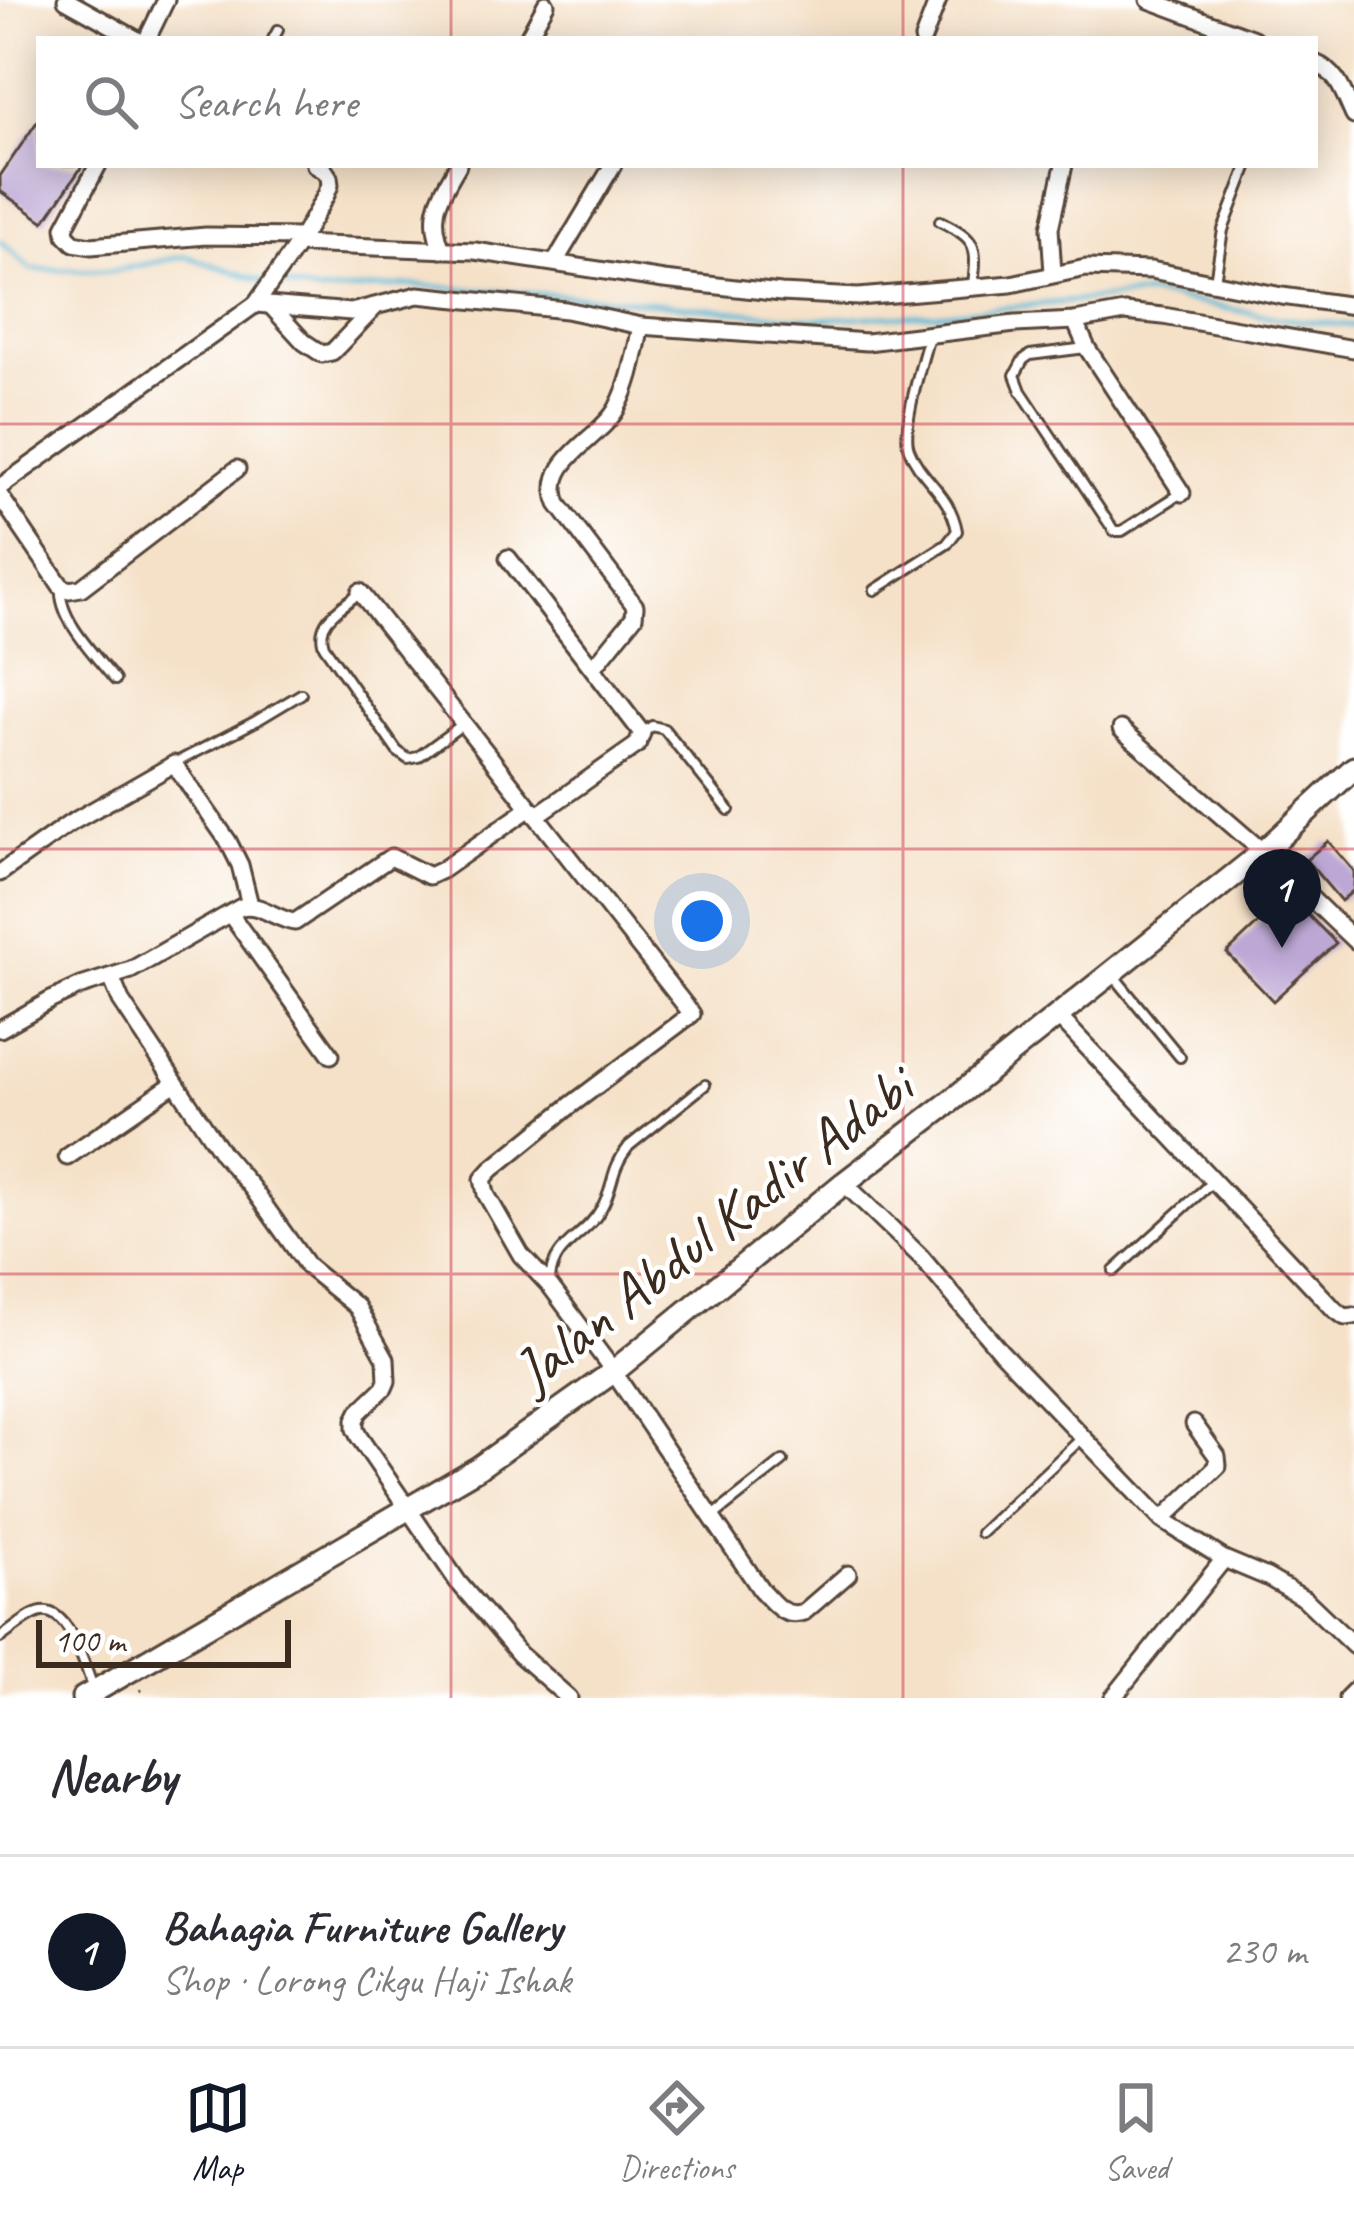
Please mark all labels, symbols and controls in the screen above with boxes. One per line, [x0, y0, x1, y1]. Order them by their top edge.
search box [36, 36, 1318, 168]
icon: search [78, 69, 144, 135]
text: Search here [174, 74, 357, 131]
pin: 1 [1243, 849, 1321, 948]
your location [672, 891, 732, 951]
street label: Jalan Abdul Kadir Adabi [495, 1045, 933, 1410]
scale bar [36, 1614, 291, 1667]
text: 100 m [54, 1620, 125, 1662]
text: Nearby [48, 1744, 176, 1808]
text: Bahagia Furniture Gallery [162, 1899, 562, 1956]
text: 1 [78, 1927, 96, 1976]
text: 230 m [1222, 1927, 1306, 1976]
text: Shop · Lorong Cikgu Haji Ishak [162, 1956, 571, 2005]
tab: Map [185, 2075, 251, 2189]
tab: Directions [620, 2075, 734, 2189]
tab: Saved [1103, 2075, 1169, 2189]

